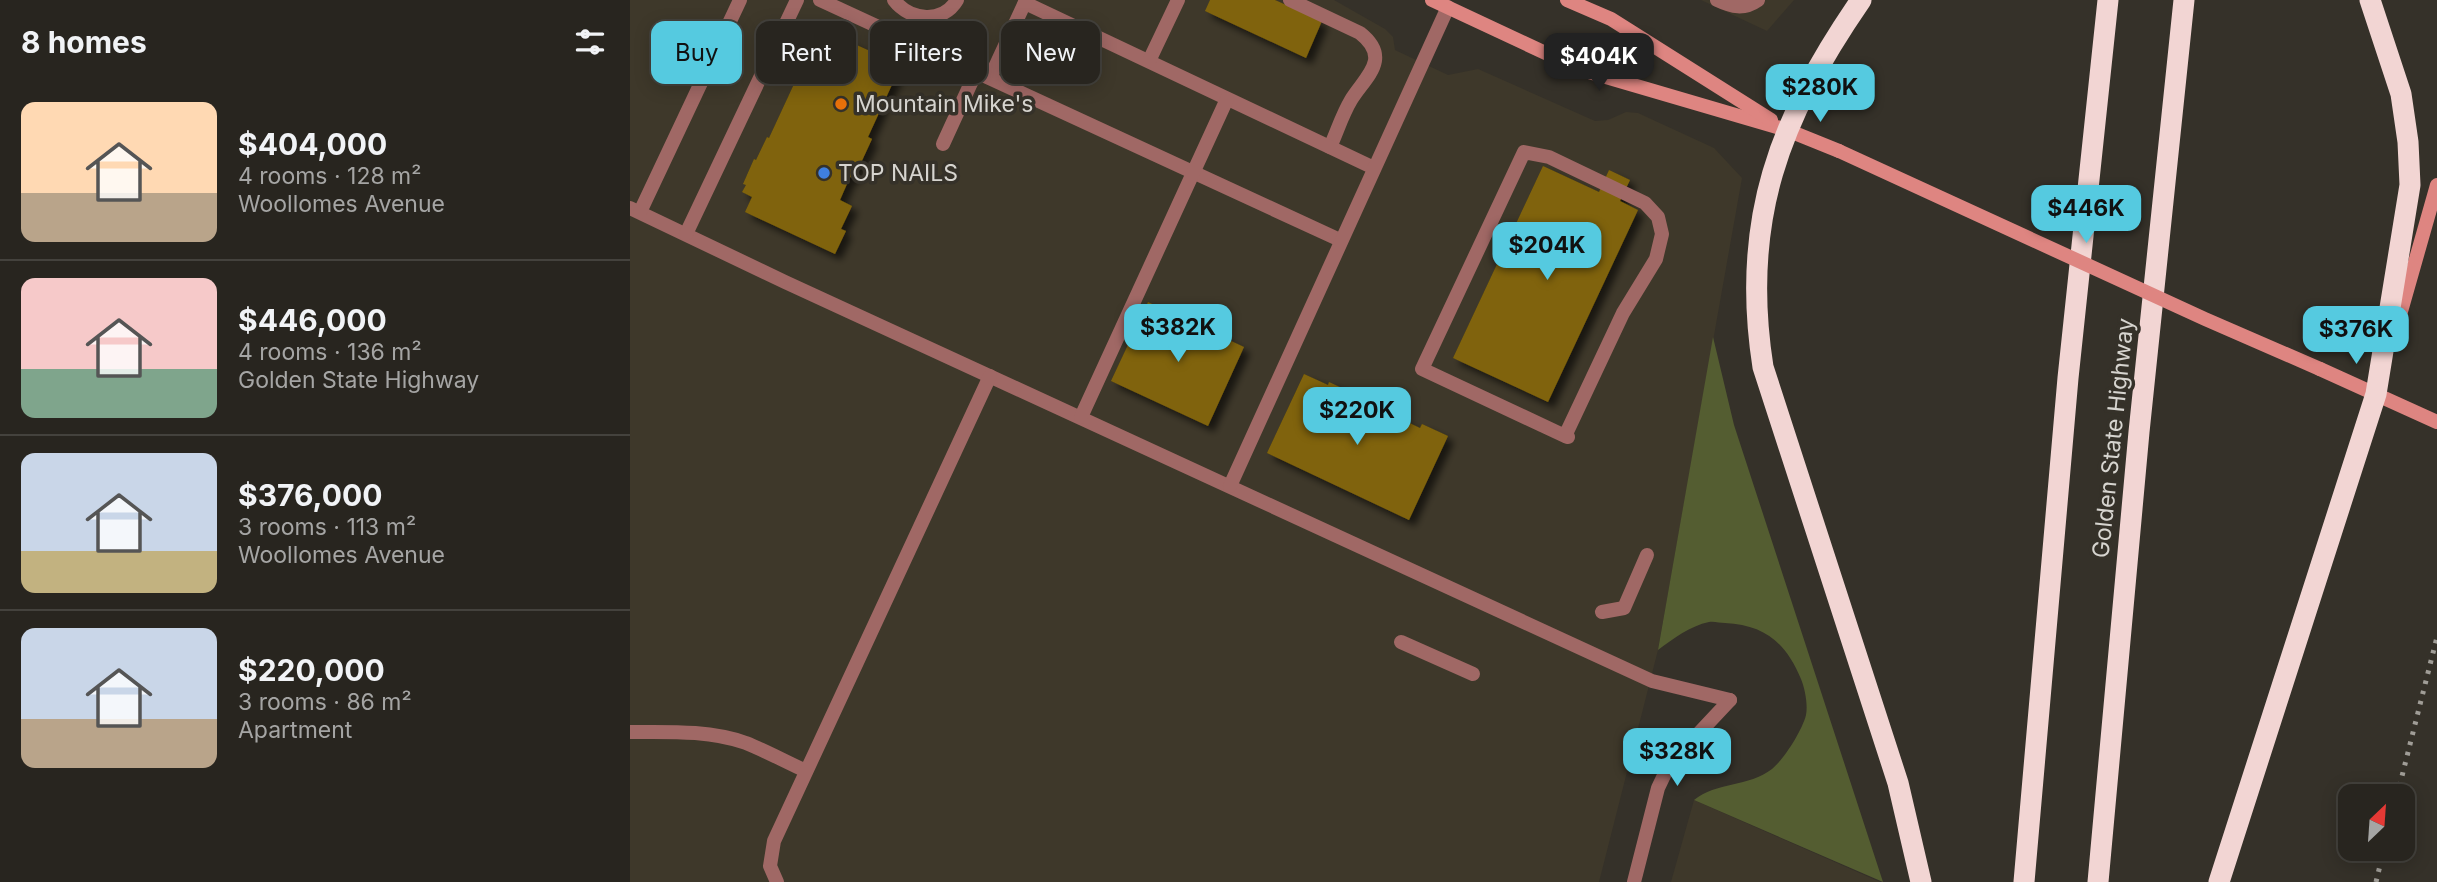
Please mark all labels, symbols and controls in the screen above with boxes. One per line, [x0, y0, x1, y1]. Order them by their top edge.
chip: Buy [651, 21, 742, 84]
chip: Rent [756, 21, 856, 84]
chip: Filters [870, 21, 987, 84]
chip: New [1001, 21, 1100, 84]
icon: filters [571, 23, 609, 61]
text: 8 homes [21, 24, 147, 60]
pin: $404K [1550, 34, 1648, 93]
text: $404K [1560, 42, 1638, 70]
pin: $280K [1771, 64, 1869, 124]
text: $280K [1782, 73, 1858, 101]
place label: Mountain Mike's [855, 90, 1034, 118]
marker: Mountain Mike's [833, 96, 849, 112]
text: $404,000 [238, 126, 387, 162]
icon: home [77, 130, 161, 214]
place label: TOP NAILS [838, 159, 958, 187]
text: 4 rooms · 128 m² [238, 162, 421, 190]
marker: TOP NAILS [816, 165, 832, 181]
pin: $446K [2037, 186, 2135, 245]
text: Woollomes Avenue [238, 190, 445, 218]
text: $446K [2047, 194, 2125, 222]
pin: $204K [1498, 222, 1596, 282]
text: $204K [1508, 231, 1586, 259]
text: $446,000 [238, 302, 387, 338]
pin: $382K [1129, 304, 1227, 364]
icon: home [77, 306, 161, 390]
pin: $376K [2307, 306, 2405, 366]
text: $382K [1140, 313, 1216, 341]
text: $376K [2319, 315, 2393, 343]
street label: Golden State Highway [2086, 317, 2140, 559]
text: 4 rooms · 136 m² [238, 338, 422, 366]
text: Golden State Highway [238, 366, 479, 394]
pin: $220K [1308, 388, 1406, 447]
text: $220K [1319, 396, 1395, 424]
text: $376,000 [238, 477, 382, 513]
icon: home [77, 481, 161, 565]
text: 3 rooms · 113 m² [238, 513, 416, 541]
text: Woollomes Avenue [238, 541, 445, 569]
text: $220,000 [238, 652, 385, 688]
icon: home [77, 656, 161, 740]
text: 3 rooms · 86 m² [238, 688, 412, 716]
text: Apartment [238, 716, 352, 744]
pin: $328K [1628, 728, 1726, 788]
text: $328K [1639, 737, 1715, 765]
north arrow [2338, 784, 2415, 861]
map controls [2338, 784, 2415, 861]

